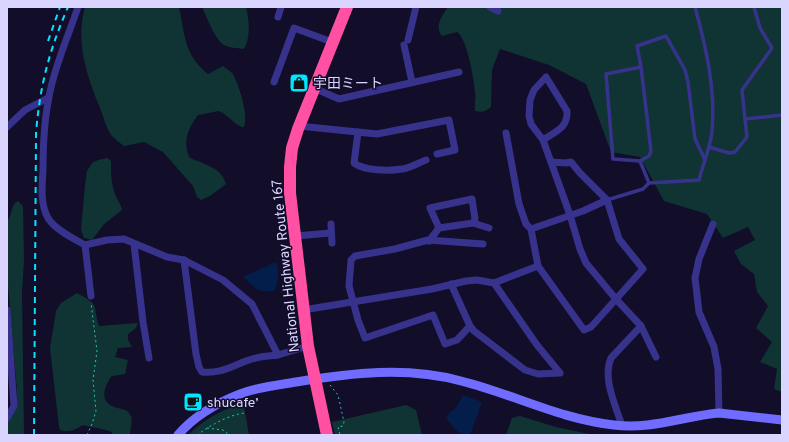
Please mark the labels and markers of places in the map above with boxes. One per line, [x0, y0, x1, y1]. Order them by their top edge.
shop icon: 宇田ミート [288, 72, 310, 94]
place label: 宇田ミート [313, 76, 383, 93]
cafe icon: shucafe’ [182, 391, 204, 413]
place label: shucafe’ [207, 395, 258, 412]

